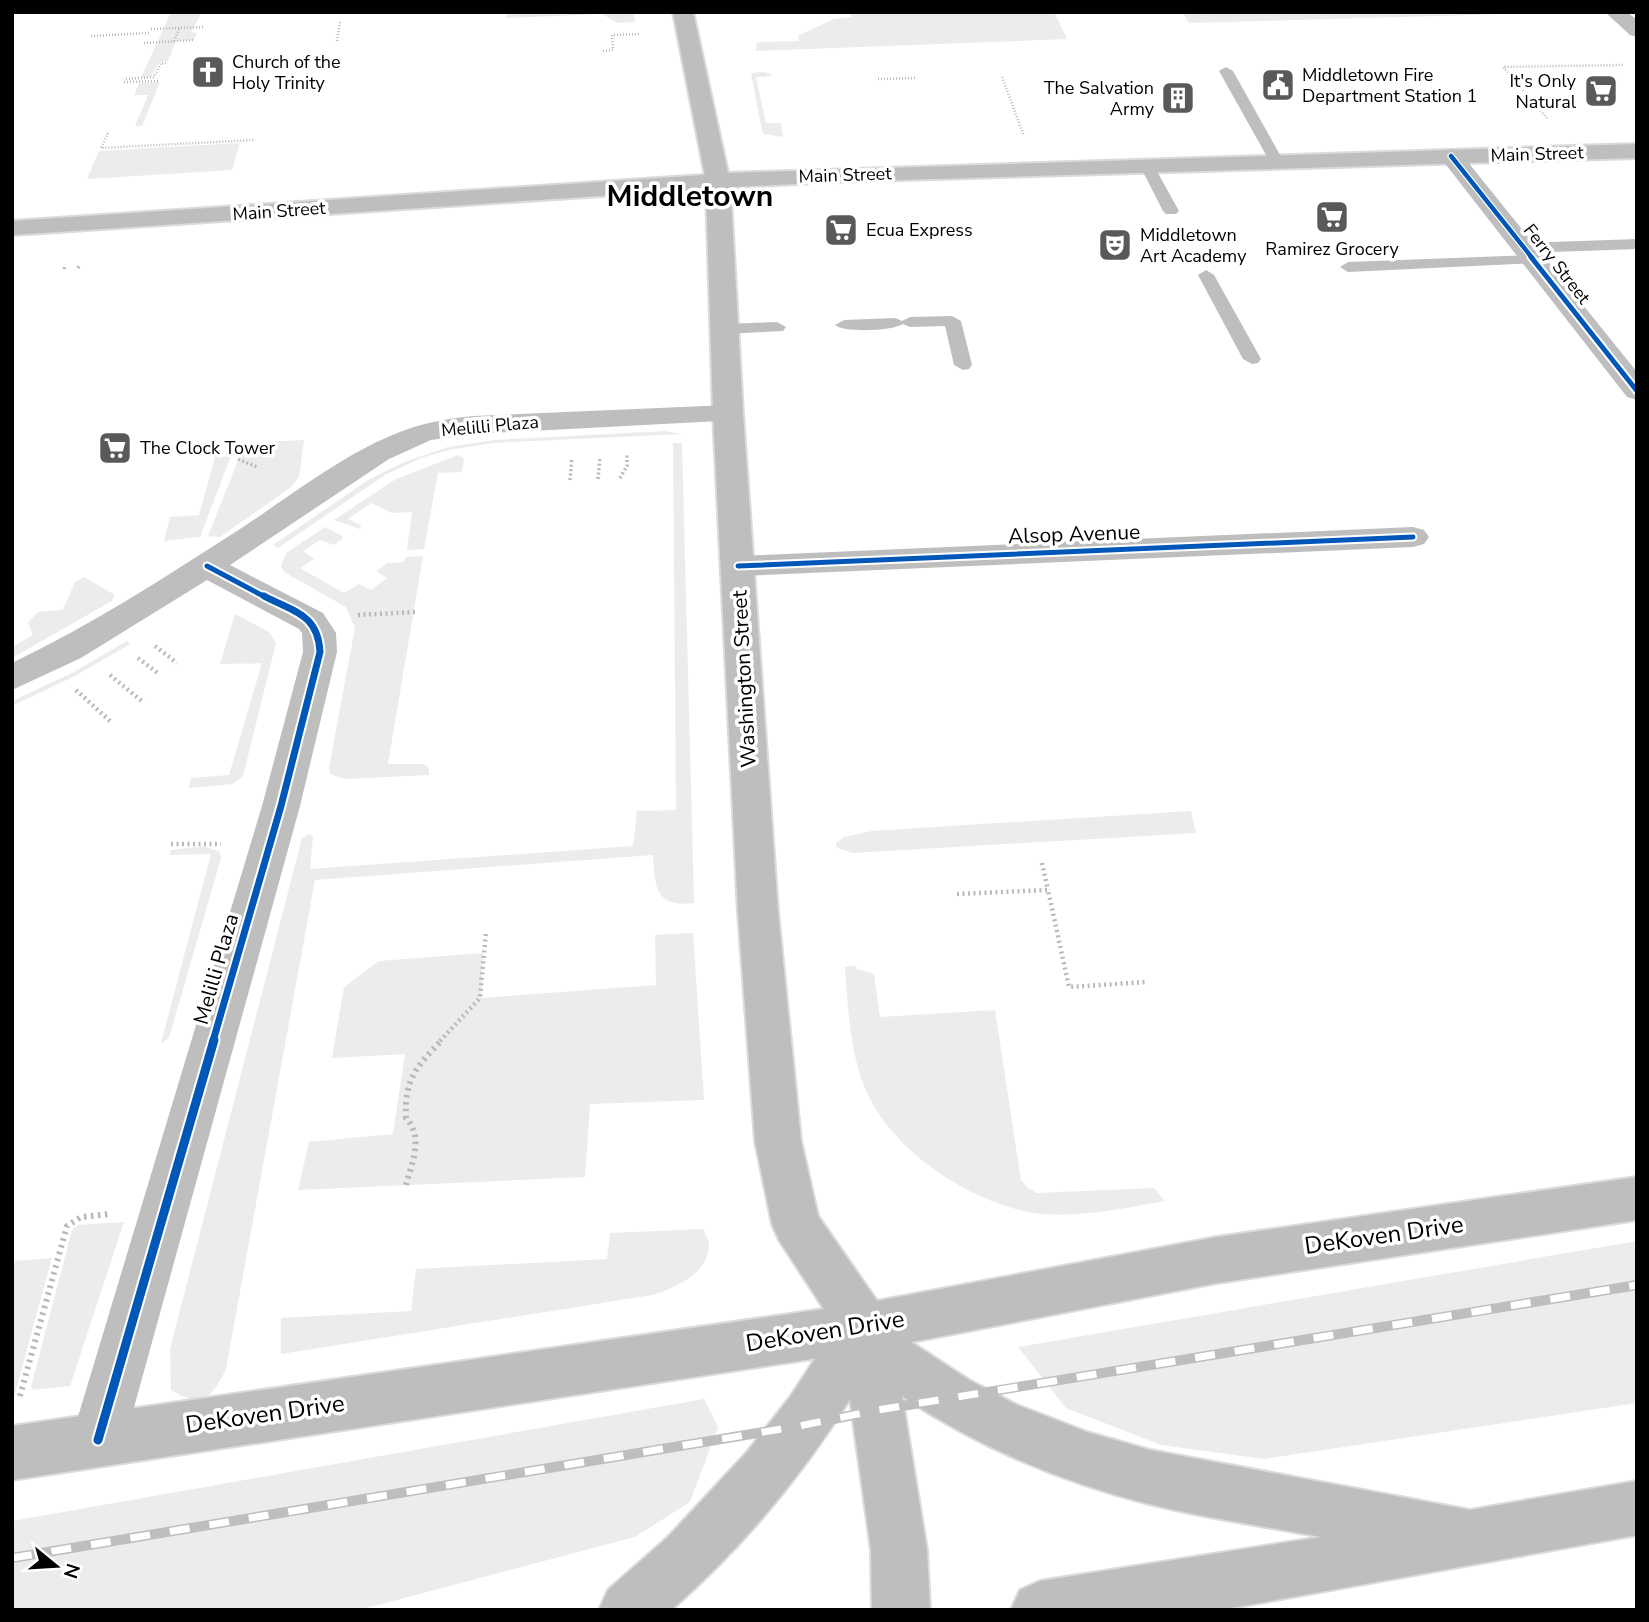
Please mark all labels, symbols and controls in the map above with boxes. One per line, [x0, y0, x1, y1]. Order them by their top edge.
place label: Church of the Holy Trinity [232, 50, 341, 95]
church icon: Church of the Holy Trinity [189, 53, 227, 91]
place label: Middletown Fire Department Station 1 [1302, 63, 1477, 108]
public building icon: Middletown Fire Department Station 1 [1259, 66, 1297, 104]
place label: It's Only Natural [1509, 69, 1577, 114]
supermarket icon: It's Only Natural [1582, 72, 1620, 110]
place label: The Salvation Army [1044, 76, 1155, 121]
building icon: The Salvation Army [1159, 79, 1197, 117]
street label: Main Street [1490, 140, 1585, 168]
street label: Main Street [798, 161, 893, 189]
district label: Middletown [607, 176, 773, 217]
street label: Main Street [232, 196, 327, 226]
supermarket icon: Ramirez Grocery [1313, 198, 1351, 236]
supermarket icon: Ecua Express [822, 211, 860, 249]
place label: Ecua Express [866, 218, 973, 242]
street label: Ferry Street [1518, 219, 1596, 310]
place label: Middletown Art Academy [1140, 223, 1247, 268]
theatre icon: Middletown Art Academy [1096, 226, 1134, 264]
place label: Ramirez Grocery [1265, 237, 1399, 261]
street label: Melilli Plaza [440, 410, 540, 442]
supermarket icon: The Clock Tower [96, 429, 134, 467]
place label: The Clock Tower [140, 436, 275, 460]
street label: Alsop Avenue [1007, 518, 1141, 550]
street label: Washington Street [725, 589, 763, 768]
street label: Melilli Plaza [187, 910, 245, 1028]
street label: DeKoven Drive [1302, 1208, 1466, 1262]
street label: DeKoven Drive [743, 1303, 907, 1359]
street label: DeKoven Drive [183, 1387, 347, 1441]
north arrow [21, 1531, 91, 1601]
text: N [57, 1560, 86, 1582]

